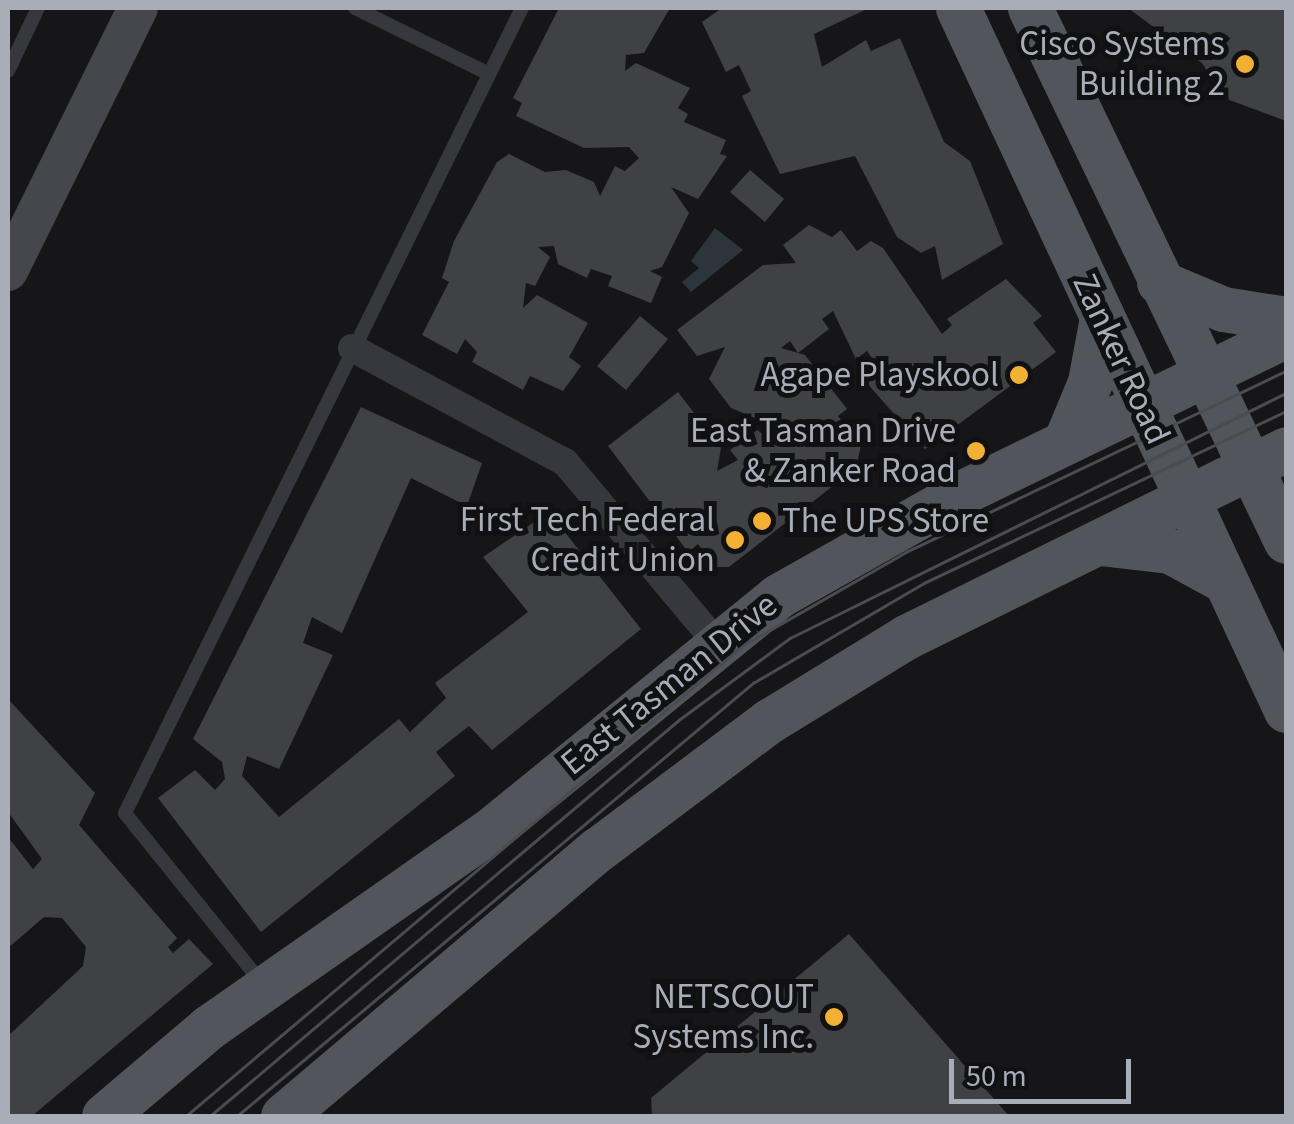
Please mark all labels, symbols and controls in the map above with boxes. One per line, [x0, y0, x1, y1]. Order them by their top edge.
place label: Cisco Systems Building 2 [1019, 23, 1225, 105]
marker: Cisco Systems Building 2 [1234, 53, 1256, 75]
street label: Zanker Road [1063, 267, 1179, 451]
place label: Agape Playskool [761, 354, 999, 396]
marker: Agape Playskool [1008, 364, 1030, 386]
place label: East Tasman Drive & Zanker Road [690, 410, 956, 492]
marker: East Tasman Drive & Zanker Road [965, 440, 987, 462]
place label: First Tech Federal Credit Union [460, 499, 715, 581]
place label: The UPS Store [782, 500, 989, 542]
marker: The UPS Store [751, 510, 773, 532]
marker: First Tech Federal Credit Union [724, 529, 746, 551]
street label: East Tasman Drive [552, 584, 786, 784]
place label: NETSCOUT Systems Inc. [633, 976, 814, 1058]
marker: NETSCOUT Systems Inc. [823, 1006, 845, 1028]
scale bar [954, 1039, 1136, 1101]
text: 50 m [966, 1055, 1027, 1098]

